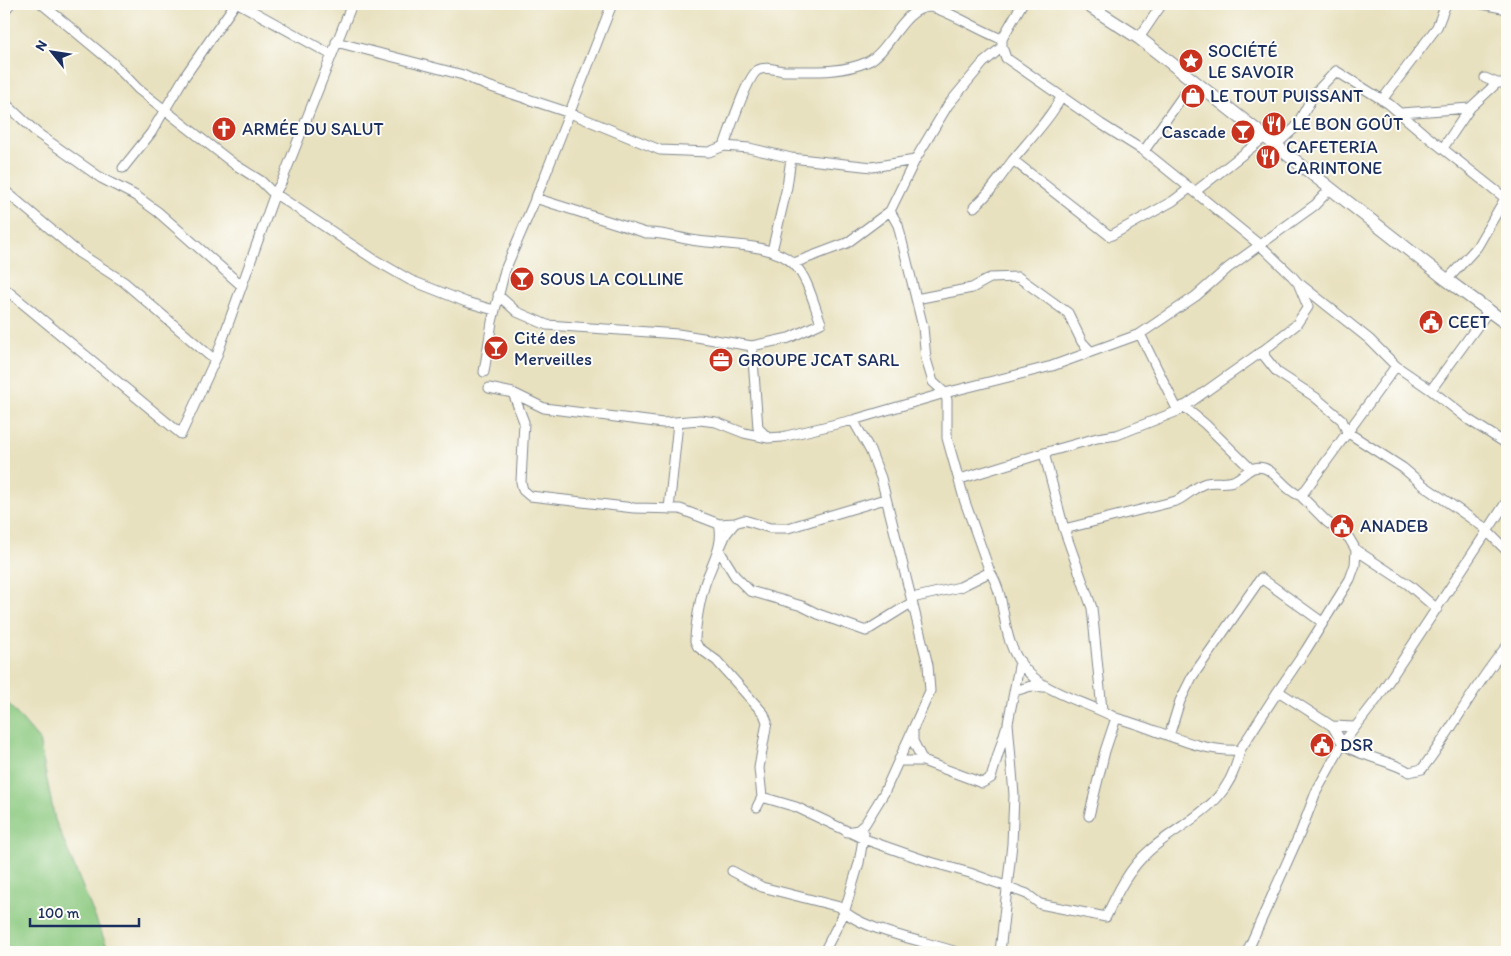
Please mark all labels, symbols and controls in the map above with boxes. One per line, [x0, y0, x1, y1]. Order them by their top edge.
north arrow [28, 28, 78, 78]
text: N [31, 37, 51, 54]
place label: SOCIÉTÉ LE SAVOIR [1208, 40, 1294, 83]
place icon: SOCIÉTÉ LE SAVOIR [1178, 48, 1204, 74]
shop icon: LE TOUT PUISSANT [1180, 83, 1206, 109]
place label: LE TOUT PUISSANT [1210, 85, 1363, 107]
restaurant icon: LE BON GOÛT [1261, 111, 1287, 137]
place label: LE BON GOÛT [1292, 113, 1403, 135]
church icon: ARMÉE DU SALUT [211, 116, 237, 142]
place label: ARMÉE DU SALUT [242, 118, 384, 140]
bar icon: Cascade [1230, 119, 1256, 145]
place label: Cascade [1162, 121, 1226, 143]
place label: CAFETERIA CARINTONE [1286, 136, 1382, 179]
restaurant icon: CAFETERIA CARINTONE [1255, 144, 1281, 170]
bar icon: SOUS LA COLLINE [509, 266, 535, 292]
place label: SOUS LA COLLINE [540, 268, 684, 290]
public building icon: CEET [1418, 309, 1444, 335]
place label: CEET [1448, 311, 1490, 333]
place label: Cité des Merveilles [514, 327, 592, 370]
bar icon: Cité des Merveilles [483, 335, 509, 361]
office icon: GROUPE JCAT SARL [708, 347, 734, 373]
place label: GROUPE JCAT SARL [738, 349, 899, 371]
public building icon: ANADEB [1329, 513, 1355, 539]
place label: ANADEB [1360, 515, 1429, 537]
public building icon: DSR [1309, 732, 1335, 758]
place label: DSR [1340, 734, 1373, 756]
scale bar [30, 896, 139, 928]
text: 100 m [38, 904, 80, 922]

